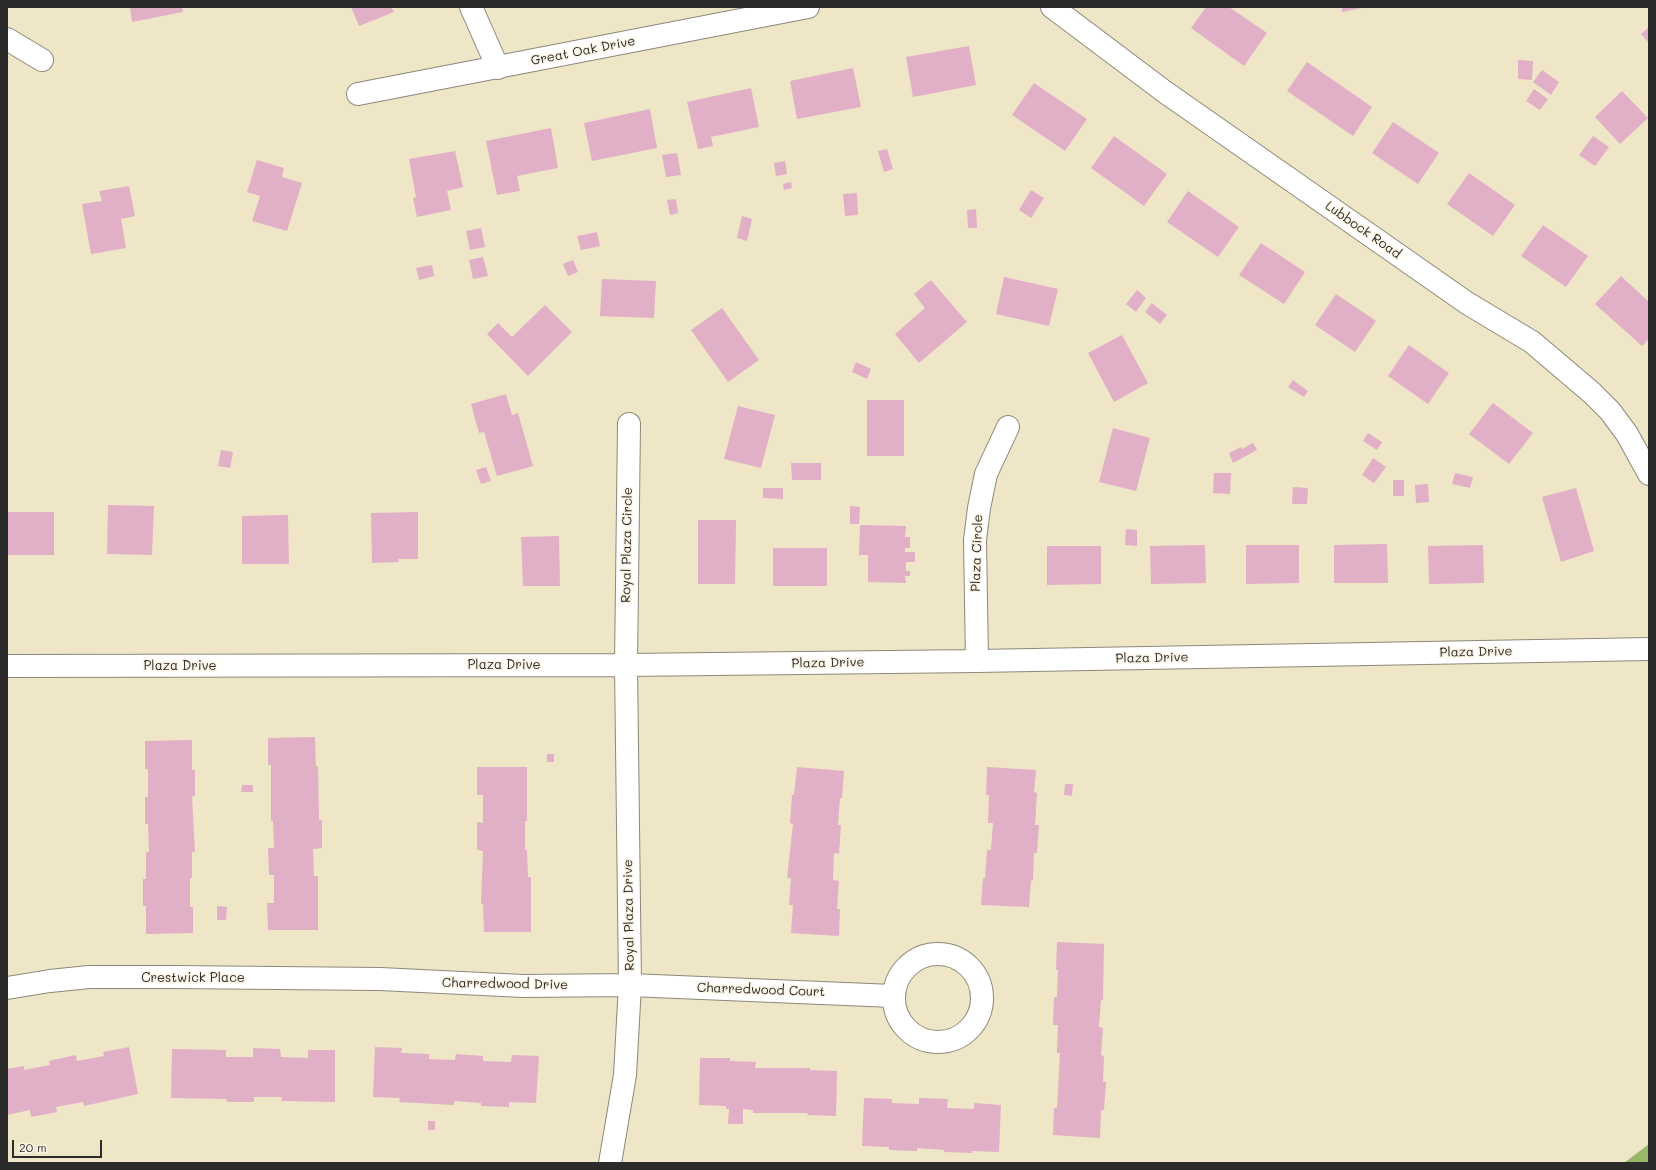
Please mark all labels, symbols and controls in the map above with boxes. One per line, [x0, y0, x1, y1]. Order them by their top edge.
street label: Great Oak Drive [529, 33, 637, 69]
street label: Lubbock Road [1322, 198, 1404, 262]
street label: Royal Plaza Circle [618, 487, 636, 603]
street label: Plaza Circle [968, 514, 986, 592]
street label: Plaza Drive [1439, 644, 1513, 660]
street label: Plaza Drive [1115, 650, 1189, 666]
street label: Plaza Drive [791, 655, 865, 671]
street label: Plaza Drive [467, 657, 541, 673]
street label: Plaza Drive [143, 658, 217, 674]
street label: Royal Plaza Drive [620, 859, 638, 971]
street label: Crestwick Place [141, 970, 245, 986]
street label: Charredwood Drive [442, 975, 568, 993]
street label: Charredwood Court [697, 980, 825, 1000]
scale bar [14, 1132, 104, 1158]
text: 20 m [19, 1139, 47, 1155]

